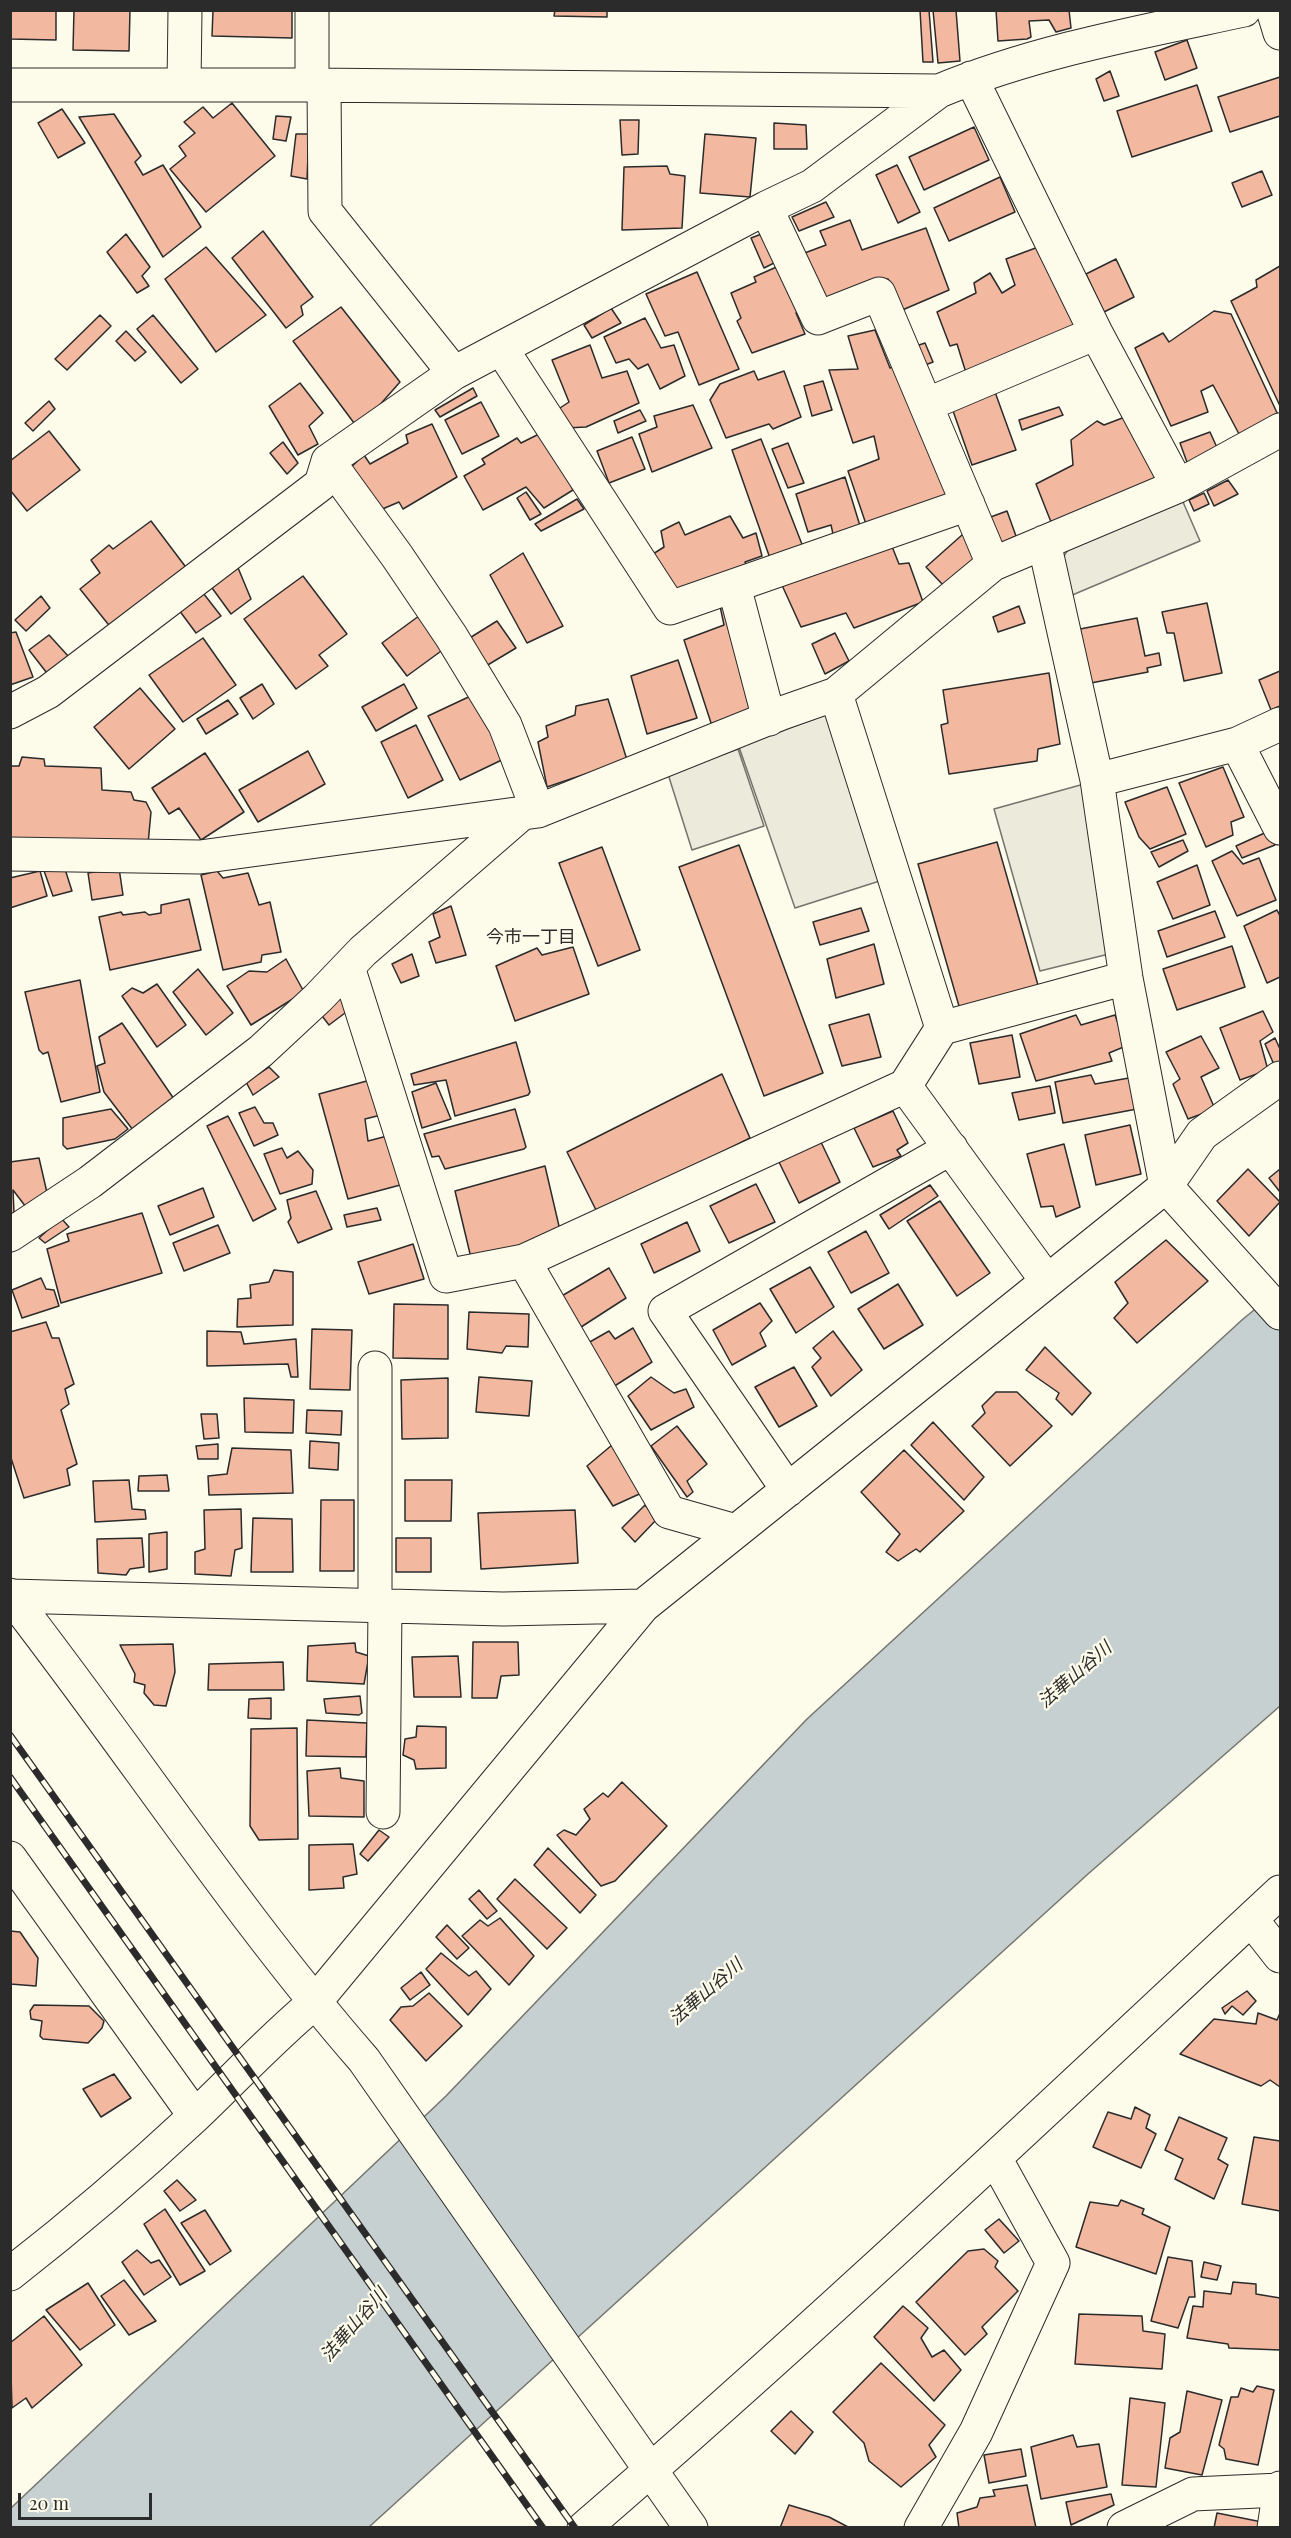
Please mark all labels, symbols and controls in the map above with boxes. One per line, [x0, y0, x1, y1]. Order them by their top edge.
district label: 今市一丁目 [486, 926, 576, 948]
water label: 法華山谷川 [1034, 1637, 1116, 1713]
water label: 法華山谷川 [665, 1954, 747, 2030]
water label: 法華山谷川 [316, 2284, 392, 2366]
scale bar [21, 2481, 154, 2519]
text: 20 m [29, 2491, 69, 2515]

